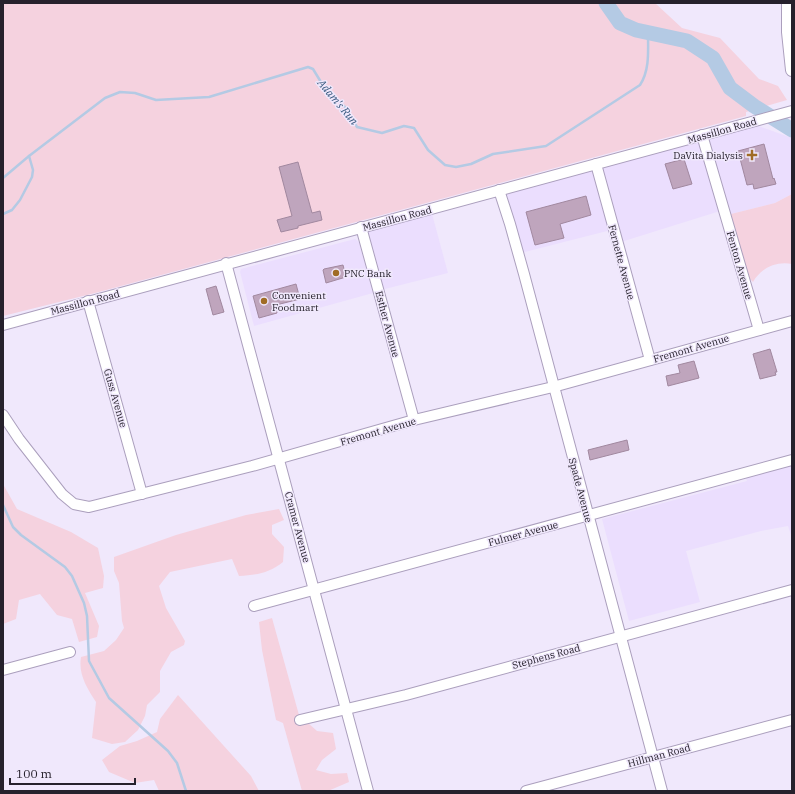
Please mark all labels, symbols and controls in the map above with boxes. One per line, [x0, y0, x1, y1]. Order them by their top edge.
water label: Adam's Run [314, 75, 362, 128]
street label: Massillon Road [686, 114, 758, 147]
place label: DaVita Dialysis [673, 149, 743, 162]
marker: DaVita Dialysis [746, 149, 758, 161]
street label: Massillon Road [361, 203, 433, 234]
street label: Fernette Avenue [605, 223, 638, 301]
street label: Fenton Avenue [724, 229, 756, 301]
place label: PNC Bank [344, 267, 391, 280]
marker: PNC Bank [331, 268, 341, 278]
street label: Massillon Road [49, 287, 121, 318]
place label: Convenient Foodmart [272, 289, 326, 314]
street label: Esther Avenue [372, 289, 403, 359]
marker: Convenient Foodmart [259, 296, 269, 306]
street label: Fremont Avenue [652, 331, 731, 366]
street label: Guss Avenue [101, 367, 130, 429]
street label: Fremont Avenue [339, 414, 418, 449]
street label: Spade Avenue [566, 456, 595, 524]
street label: Cramer Avenue [282, 490, 313, 564]
street label: Fulmer Avenue [487, 518, 560, 549]
street label: Stephens Road [511, 641, 582, 672]
street label: Hillman Road [626, 741, 692, 770]
scale bar [10, 760, 135, 786]
text: 100 m [16, 766, 52, 781]

